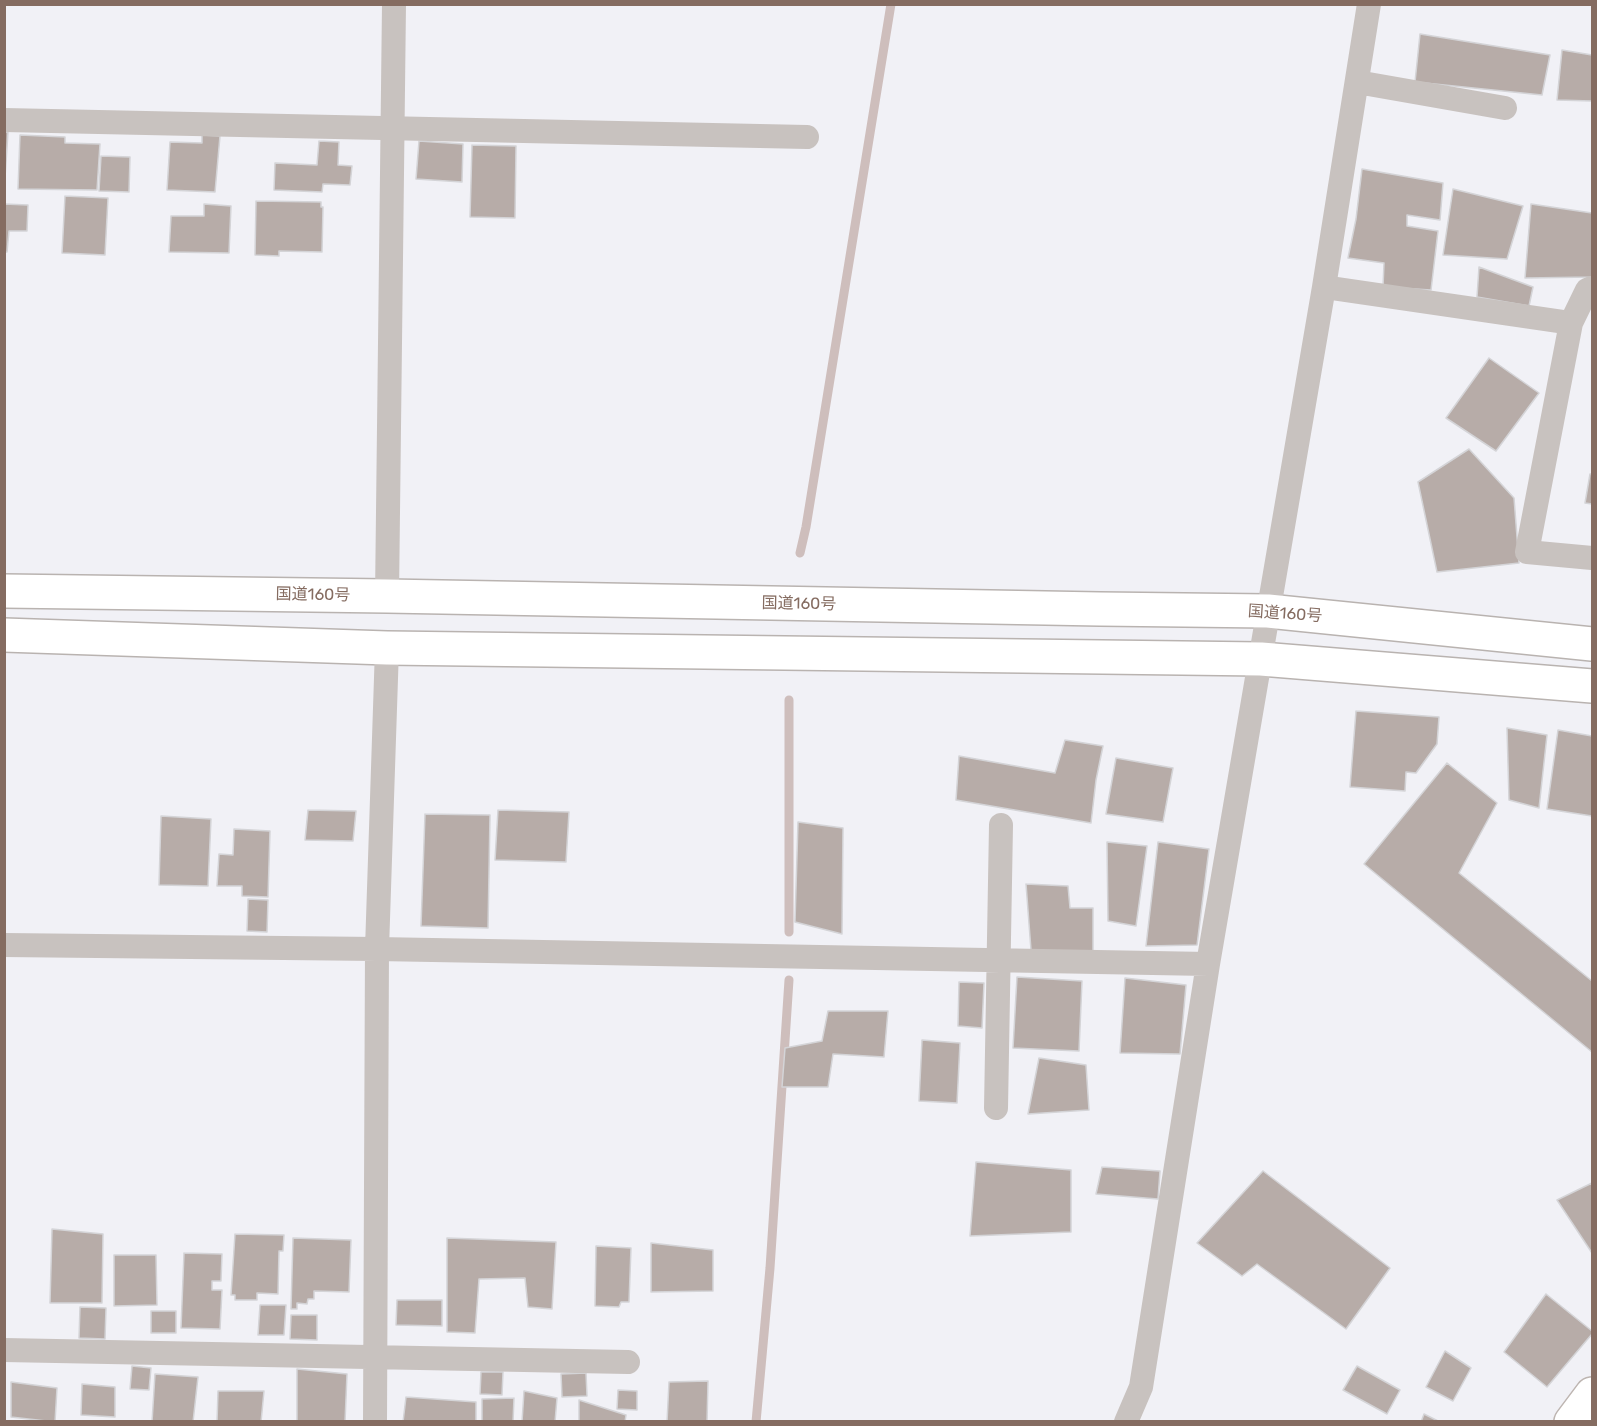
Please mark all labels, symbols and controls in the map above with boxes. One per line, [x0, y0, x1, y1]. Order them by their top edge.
street label: 国道160号 [276, 585, 350, 605]
street label: 国道160号 [762, 594, 836, 614]
street label: 国道160号 [1247, 602, 1323, 626]

